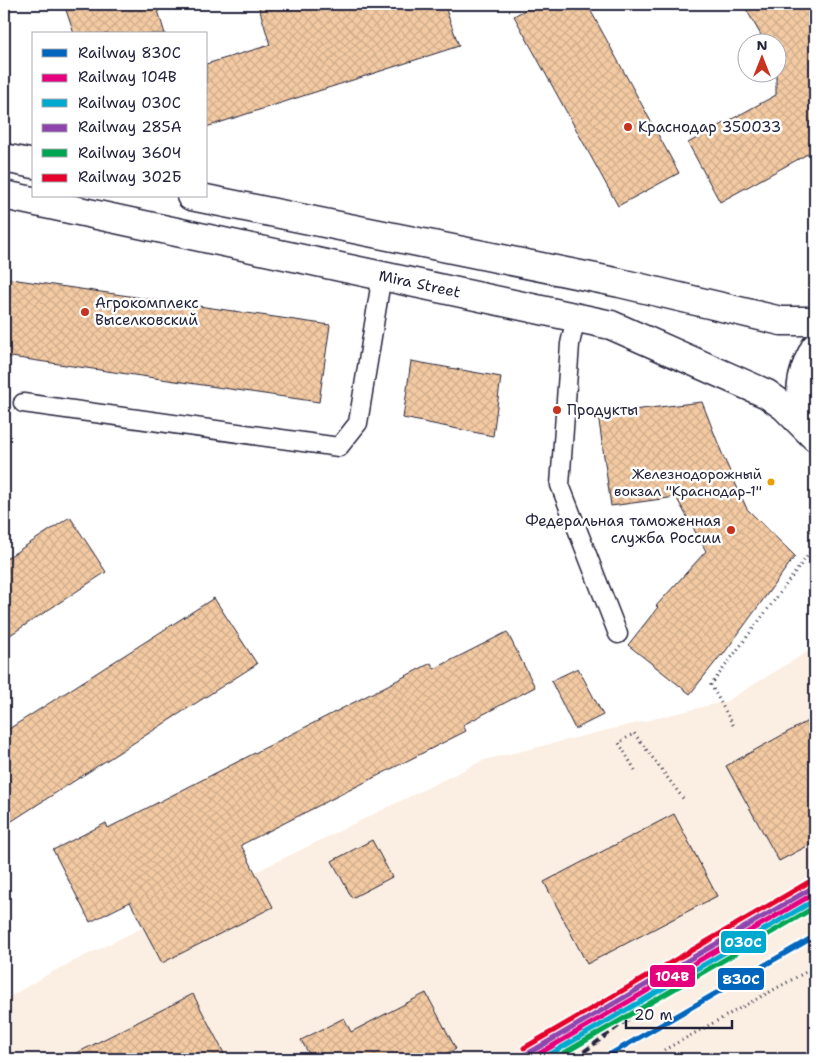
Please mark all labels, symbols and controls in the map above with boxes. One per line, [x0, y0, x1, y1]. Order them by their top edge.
legend [32, 32, 208, 198]
north arrow [736, 32, 786, 82]
text: N [756, 36, 768, 54]
text: Railway 830С [78, 43, 181, 63]
text: Railway 104В [78, 67, 177, 87]
text: Railway 030C [78, 93, 181, 113]
text: Railway 285А [78, 117, 182, 137]
place label: Краснодар 350033 [638, 117, 781, 137]
marker: Краснодар 350033 [622, 121, 634, 133]
text: Railway 360Ч [78, 143, 181, 163]
text: Railway 302Б [78, 167, 182, 187]
street label: Mira Street [377, 266, 462, 302]
place label: Агрокомплекс Выселковский [95, 293, 199, 330]
marker: Агрокомплекс Выселковский [79, 306, 91, 318]
place label: Продукты [567, 400, 638, 420]
marker: Продукты [551, 404, 563, 416]
place label: Железнодорожный вокзал "Краснодар-1" [614, 465, 762, 500]
marker: Железнодорожный вокзал "Краснодар-1" [766, 477, 776, 487]
place label: Федеральная таможенная служба России [525, 511, 721, 548]
marker: Федеральная таможенная служба России [725, 524, 737, 536]
line badge: 030C [720, 930, 767, 954]
text: 030C [724, 933, 762, 951]
line badge: 104В [649, 964, 696, 988]
text: 104В [655, 967, 689, 985]
line badge: 830С [717, 967, 765, 991]
text: 830С [722, 970, 760, 988]
scale bar [626, 998, 733, 1030]
text: 20 m [634, 1005, 673, 1025]

